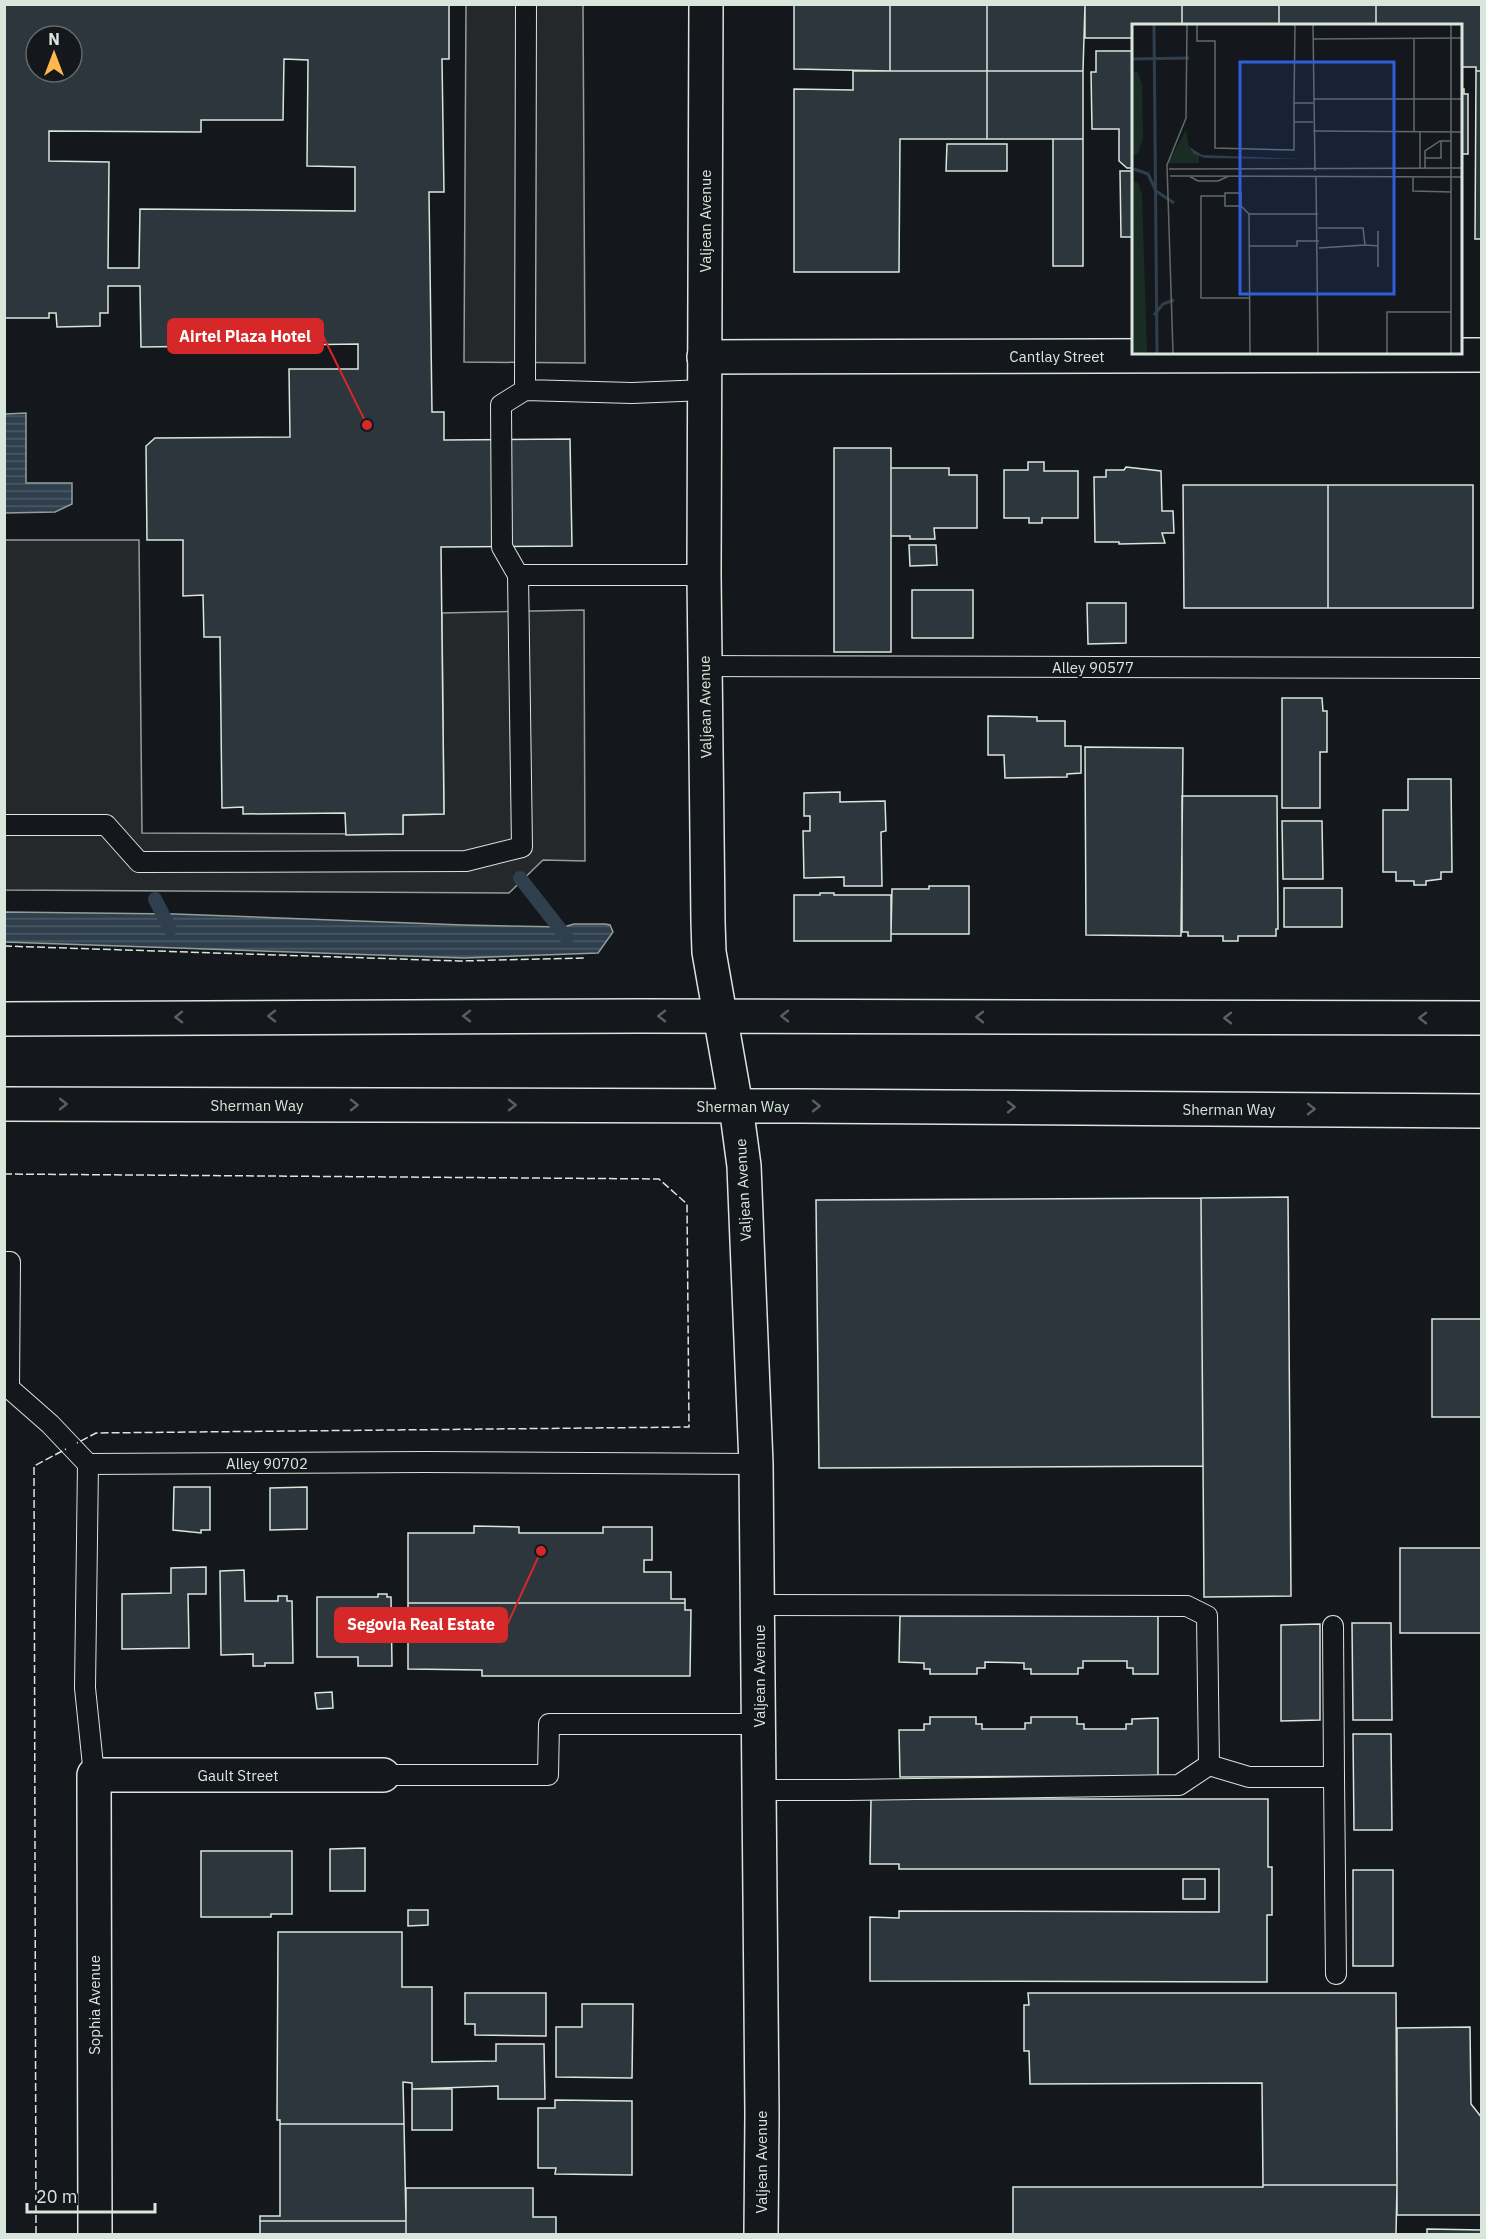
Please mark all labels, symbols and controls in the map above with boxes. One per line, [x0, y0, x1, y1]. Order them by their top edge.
north arrow [24, 24, 84, 84]
inset map [1132, 24, 1462, 354]
text: N [48, 29, 60, 49]
street label: Valjean Avenue [696, 170, 715, 272]
callout: Airtel Plaza Hotel [168, 319, 323, 353]
text: Airtel Plaza Hotel [179, 326, 311, 346]
street label: Cantlay Street [1009, 347, 1105, 366]
street label: Valjean Avenue [695, 655, 715, 759]
street label: Alley 90577 [1052, 658, 1134, 677]
one-way arrow [267, 1010, 276, 1022]
one-way arrow [462, 1010, 471, 1022]
one-way arrow [657, 1010, 666, 1022]
one-way arrow [781, 1010, 790, 1022]
one-way arrow [175, 1011, 184, 1023]
one-way arrow [976, 1011, 985, 1023]
one-way arrow [1224, 1012, 1233, 1024]
one-way arrow [1419, 1012, 1428, 1024]
street label: Sherman Way [211, 1096, 304, 1115]
street label: Sherman Way [697, 1097, 790, 1116]
one-way arrow [58, 1098, 67, 1110]
one-way arrow [349, 1099, 358, 1111]
one-way arrow [508, 1099, 517, 1111]
one-way arrow [811, 1100, 820, 1112]
street label: Sherman Way [1183, 1100, 1276, 1119]
one-way arrow [1006, 1101, 1015, 1113]
one-way arrow [1306, 1103, 1315, 1116]
street label: Valjean Avenue [731, 1138, 755, 1242]
street label: Alley 90702 [226, 1454, 308, 1473]
callout: Segovia Real Estate [335, 1608, 507, 1642]
text: Segovia Real Estate [347, 1614, 495, 1634]
street label: Valjean Avenue [750, 1625, 769, 1727]
street label: Gault Street [198, 1766, 278, 1785]
street label: Sophia Avenue [85, 1955, 104, 2055]
street label: Valjean Avenue [752, 2111, 771, 2213]
scale bar [27, 2176, 154, 2214]
text: 20 m [36, 2185, 78, 2208]

